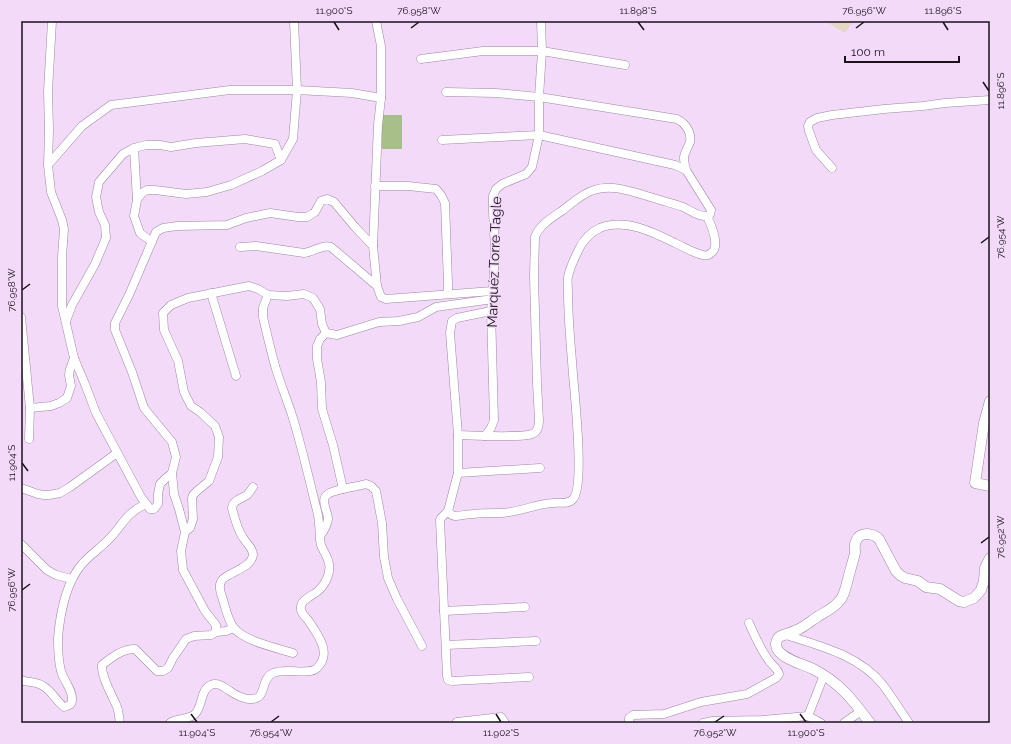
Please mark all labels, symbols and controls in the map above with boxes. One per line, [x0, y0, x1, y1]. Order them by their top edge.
text: 11.900°S [315, 5, 353, 16]
text: 76.958°W [397, 5, 441, 16]
text: 11.898°S [620, 5, 656, 16]
text: 76.956°W [842, 5, 886, 16]
text: 11.896°S [925, 5, 962, 16]
scale bar [845, 38, 959, 64]
text: 100 m [851, 45, 885, 59]
text: 11.896°S [995, 73, 1006, 110]
street label: Marquéz Torre Tagle [484, 196, 504, 328]
text: 76.954°W [995, 215, 1006, 259]
text: 76.958°W [6, 268, 17, 312]
text: 11.904°S [6, 445, 17, 481]
text: 76.952°W [995, 515, 1006, 558]
text: 76.956°W [6, 568, 17, 612]
text: 11.904°S [179, 727, 215, 738]
text: 76.954°W [249, 727, 293, 738]
text: 11.902°S [483, 727, 519, 738]
text: 76.952°W [694, 727, 737, 738]
text: 11.900°S [787, 727, 825, 738]

